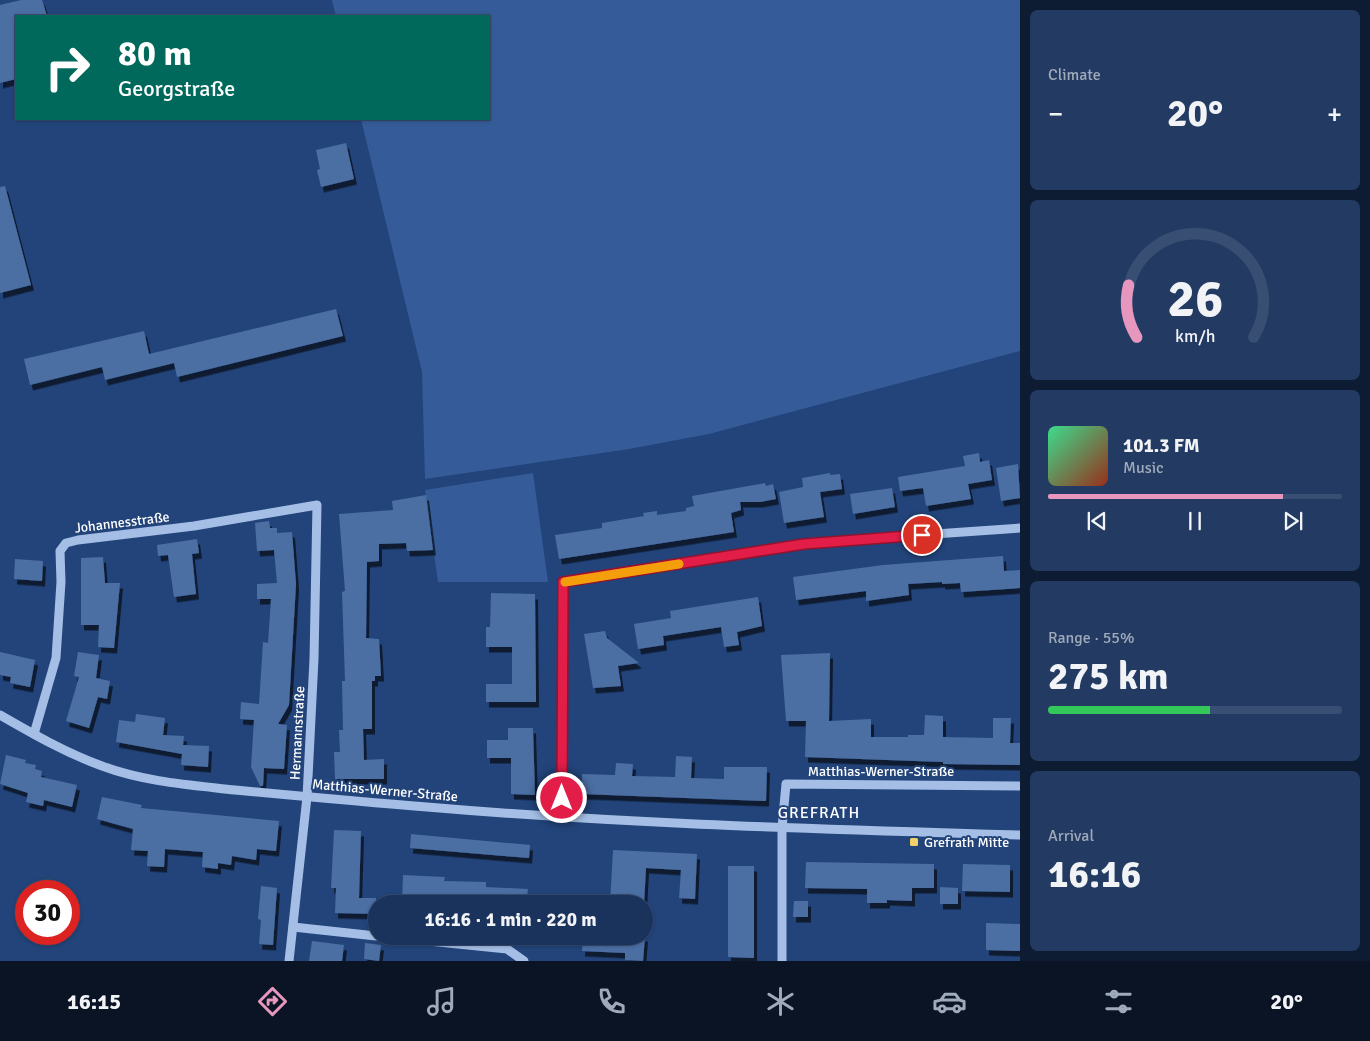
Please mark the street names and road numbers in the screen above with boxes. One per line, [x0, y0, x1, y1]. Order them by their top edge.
street label: Johannesstraße [74, 508, 171, 537]
street label: Hermannstraße [287, 686, 308, 780]
street label: Matthias-Werner-Straße [808, 763, 954, 780]
street label: Matthias-Werner-Straße [311, 776, 459, 805]

